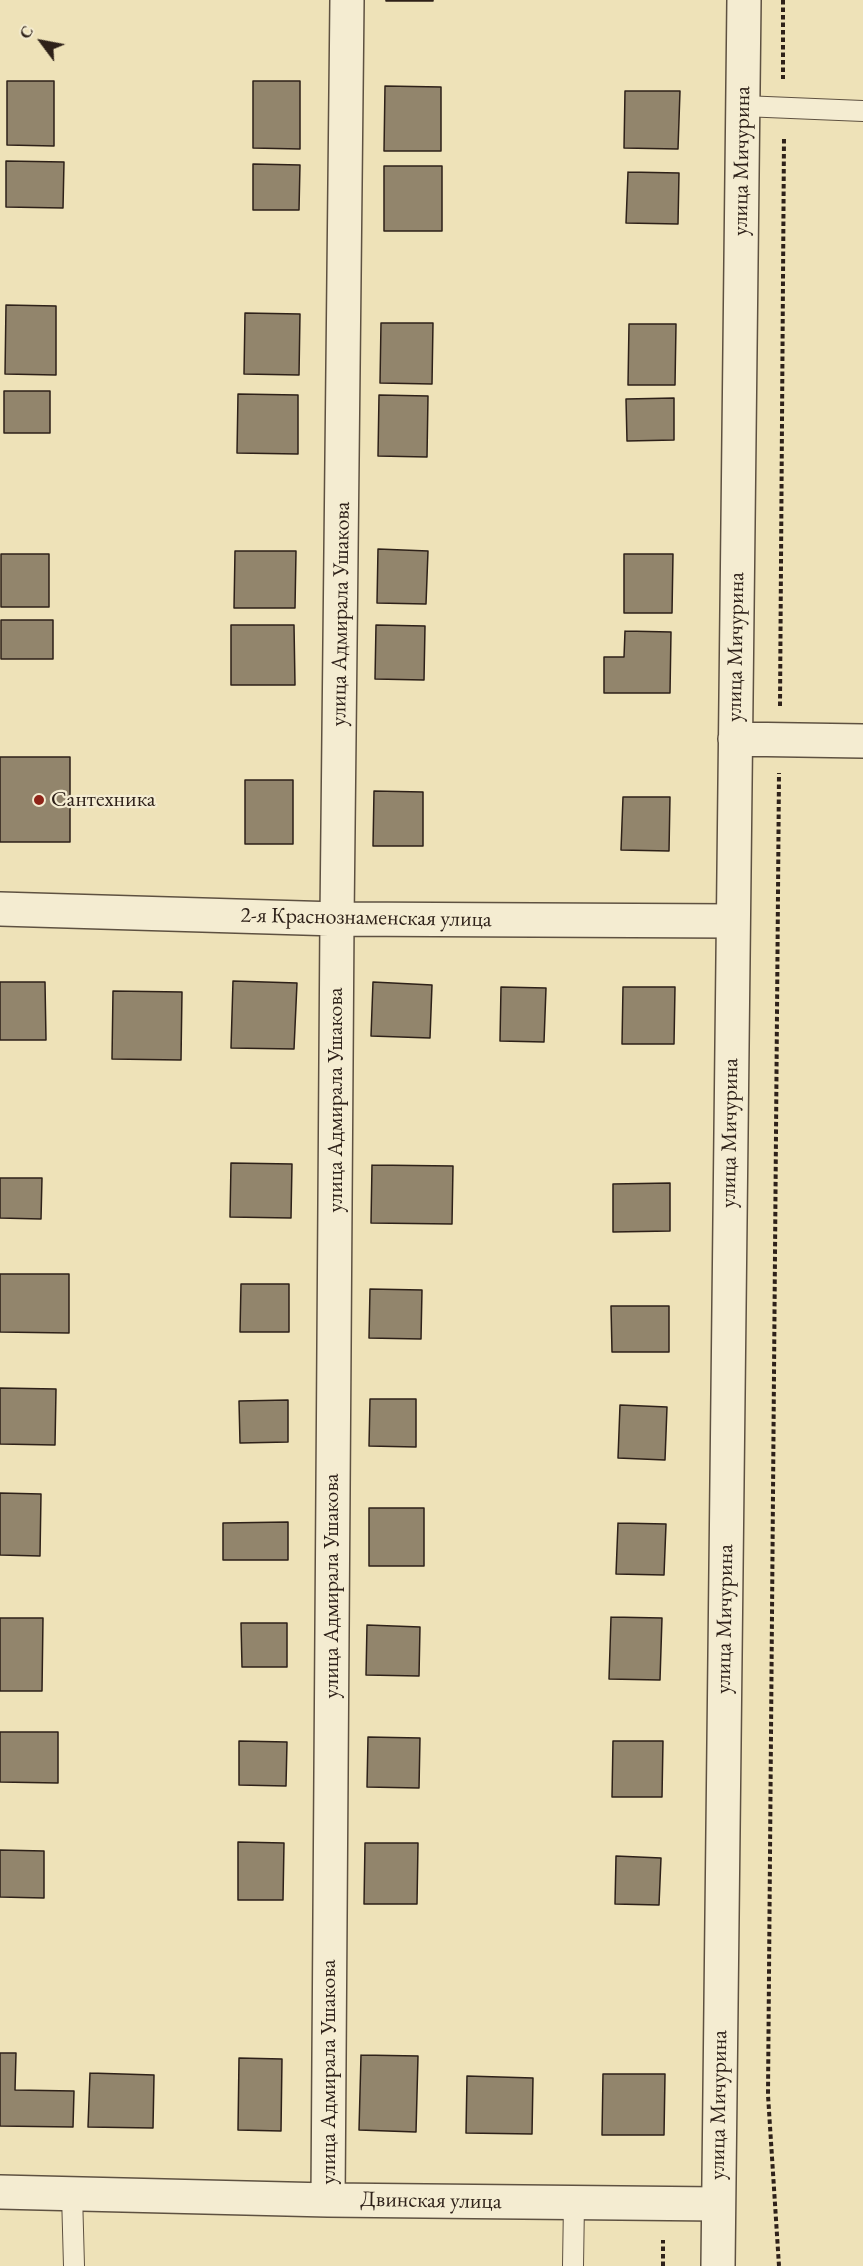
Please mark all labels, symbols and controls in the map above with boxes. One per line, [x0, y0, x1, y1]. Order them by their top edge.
north arrow [12, 12, 72, 72]
text: С [14, 22, 38, 43]
street label: улица Мичурина [727, 86, 757, 236]
street label: улица Адмирала Ушакова [326, 501, 356, 727]
street label: улица Мичурина [721, 572, 751, 722]
place label: Сантехника [51, 787, 156, 813]
marker: Сантехника [32, 793, 46, 807]
street label: 2-я Краснознаменская улица [240, 903, 492, 933]
street label: улица Адмирала Ушакова [323, 988, 349, 1212]
street label: улица Мичурина [715, 1058, 745, 1208]
street label: улица Адмирала Ушакова [319, 1474, 345, 1698]
street label: улица Мичурина [710, 1544, 740, 1694]
street label: улица Адмирала Ушакова [316, 1960, 342, 2184]
street label: улица Мичурина [704, 2030, 734, 2180]
street label: Двинская улица [360, 2187, 502, 2215]

